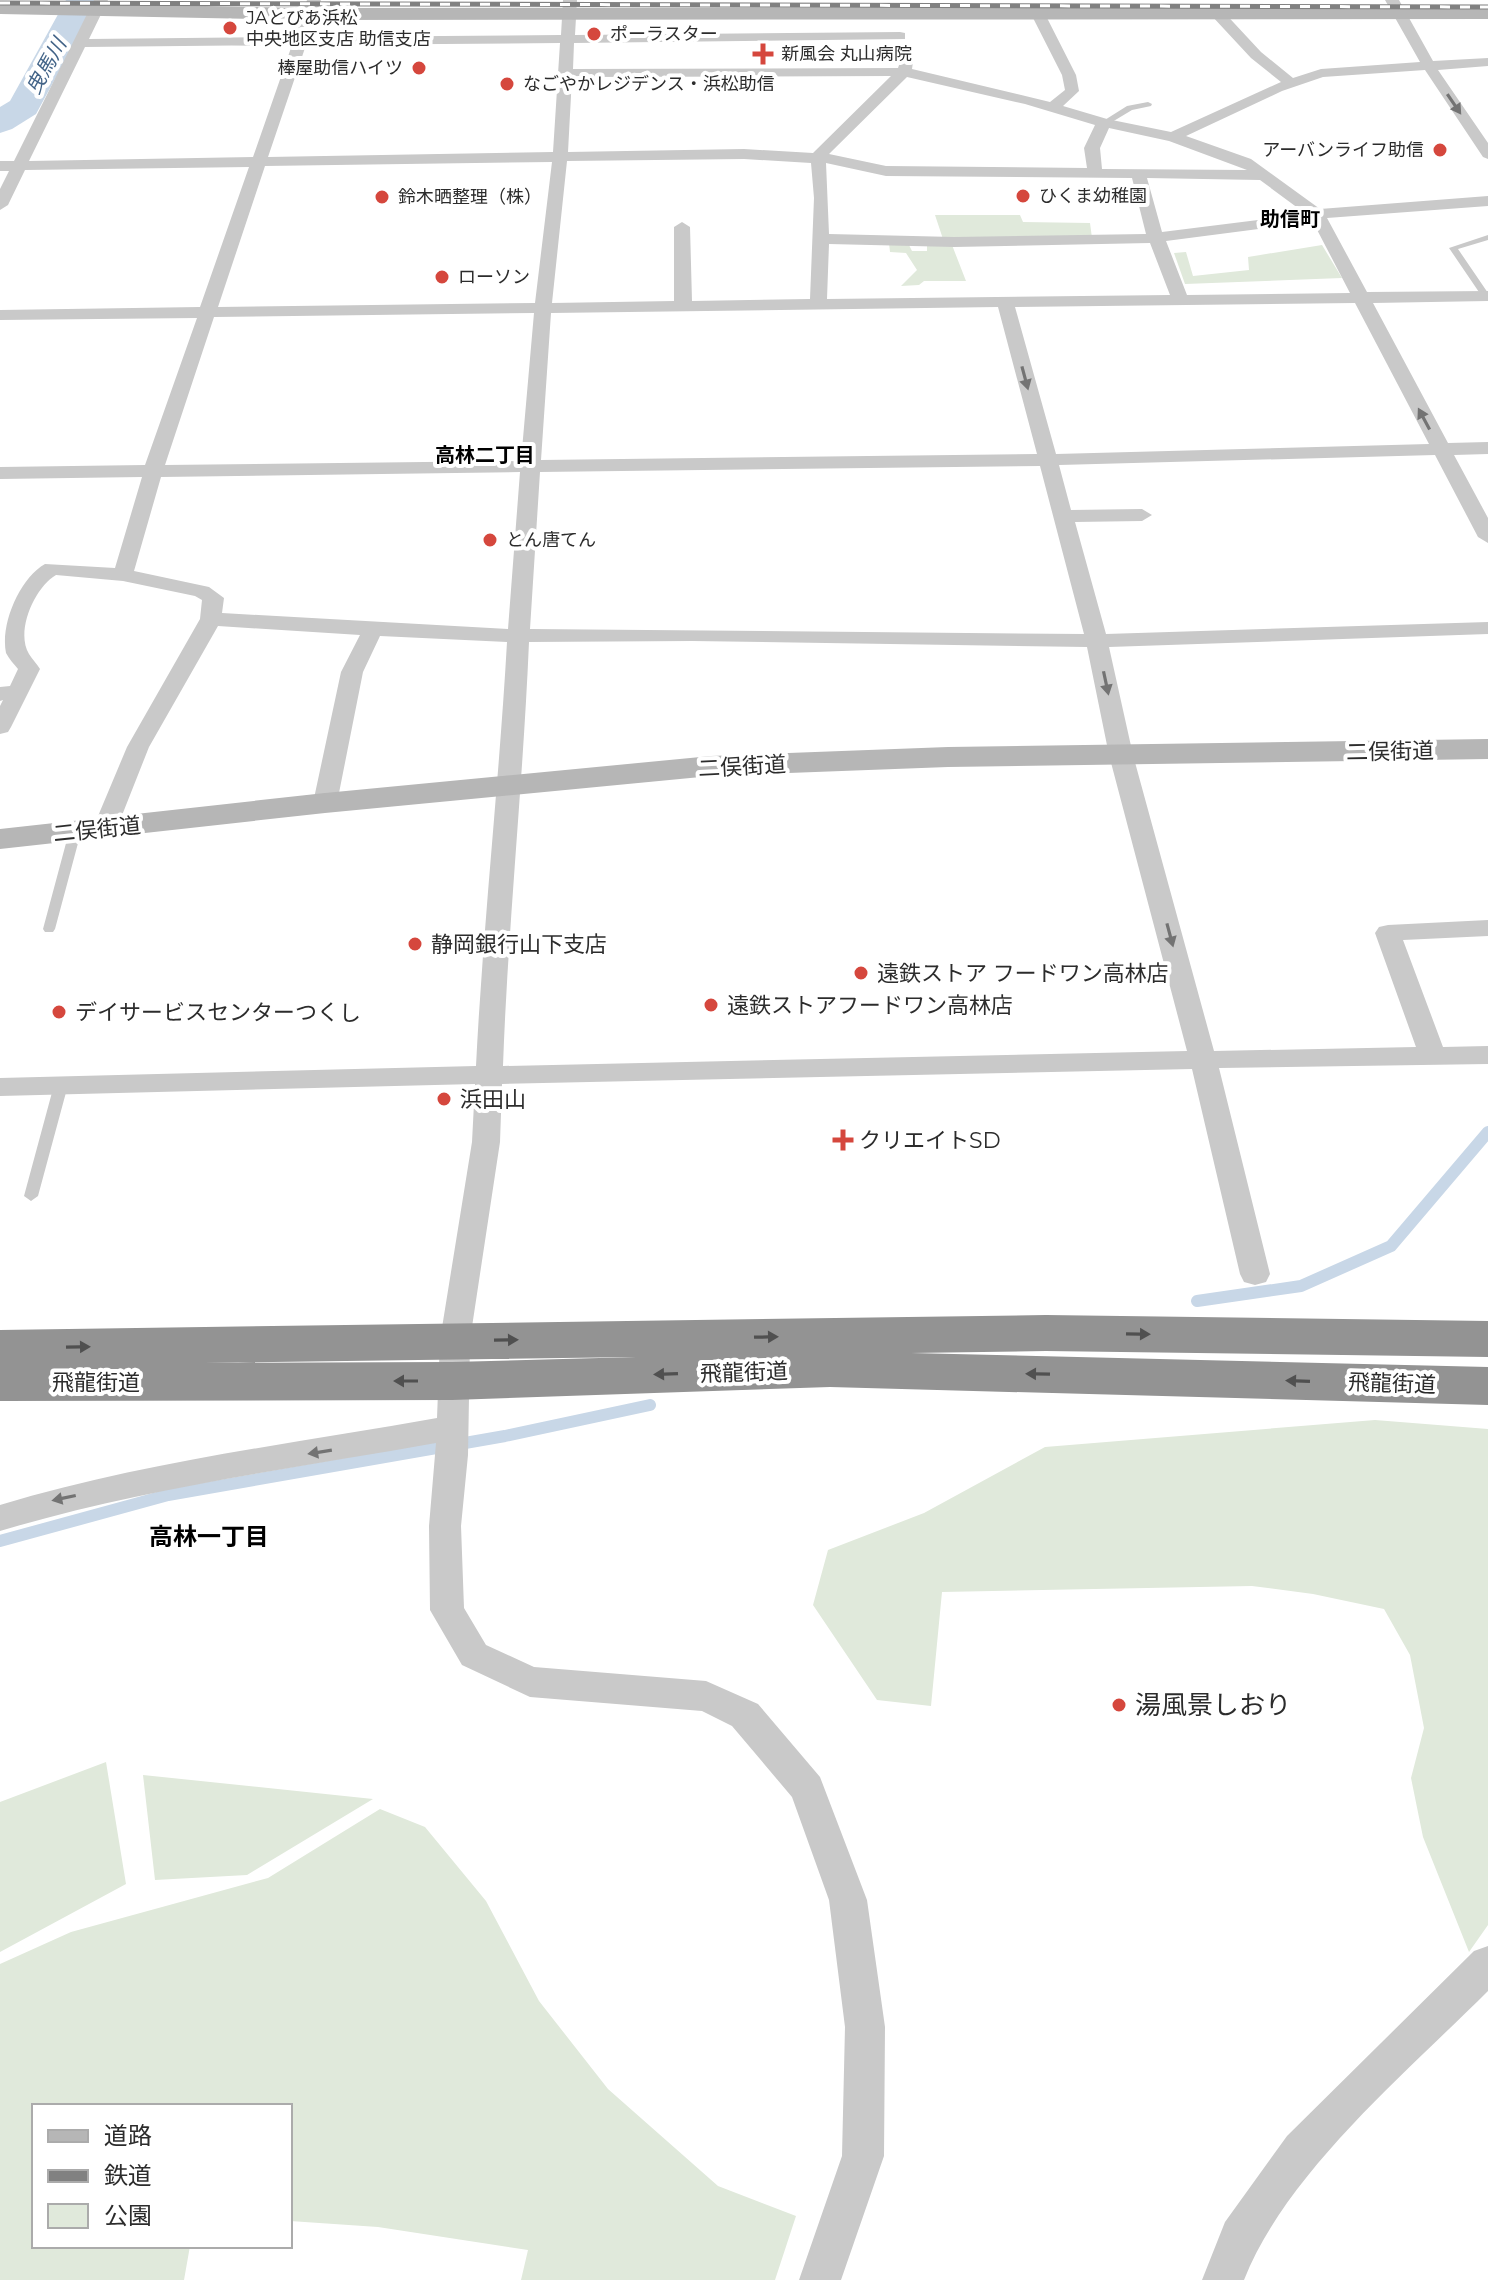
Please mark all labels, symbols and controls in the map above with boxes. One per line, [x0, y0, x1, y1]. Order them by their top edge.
place label: JAとぴあ浜松 中央地区支店 助信支店 [245, 7, 431, 50]
marker: JAとぴあ浜松 中央地区支店 助信支店 [221, 19, 239, 37]
place label: ポーラスター [610, 23, 718, 45]
marker: ポーラスター [585, 25, 603, 43]
water label: 曳馬川 [21, 32, 72, 98]
marker: 新風会 丸山病院 [752, 43, 774, 65]
place label: 新風会 丸山病院 [781, 43, 912, 65]
place label: 棒屋助信ハイツ [277, 57, 403, 79]
marker: 棒屋助信ハイツ [410, 59, 428, 77]
place label: なごやかレジデンス・浜松助信 [523, 73, 775, 95]
marker: なごやかレジデンス・浜松助信 [498, 75, 516, 93]
one-way arrow [1446, 93, 1461, 114]
place label: アーバンライフ助信 [1262, 139, 1424, 161]
marker: アーバンライフ助信 [1431, 141, 1449, 159]
place label: ひくま幼稚園 [1039, 185, 1147, 207]
place label: 鈴木晒整理（株） [398, 186, 542, 208]
marker: ひくま幼稚園 [1014, 187, 1032, 205]
marker: 鈴木晒整理（株） [373, 188, 391, 206]
district label: 助信町 [1260, 207, 1320, 231]
place label: ローソン [458, 266, 530, 288]
marker: ローソン [433, 268, 451, 286]
one-way arrow [1020, 365, 1032, 390]
one-way arrow [1418, 408, 1432, 430]
district label: 高林二丁目 [435, 443, 535, 467]
place label: とん唐てん [506, 529, 596, 551]
marker: とん唐てん [481, 531, 499, 549]
one-way arrow [1100, 671, 1112, 696]
street label: 二俣街道 [1346, 737, 1434, 766]
street label: 二俣街道 [697, 751, 787, 782]
street label: 二俣街道 [52, 811, 142, 848]
one-way arrow [1164, 923, 1176, 948]
place label: 静岡銀行山下支店 [431, 931, 607, 958]
marker: 静岡銀行山下支店 [406, 935, 424, 953]
place label: 遠鉄ストア フードワン高林店 [877, 960, 1169, 987]
marker: 遠鉄ストア フードワン高林店 [852, 964, 870, 982]
place label: 遠鉄ストアフードワン高林店 [727, 992, 1013, 1019]
marker: 遠鉄ストアフードワン高林店 [702, 996, 720, 1014]
place label: デイサービスセンターつくし [75, 999, 361, 1026]
marker: デイサービスセンターつくし [50, 1003, 68, 1021]
place label: 浜田山 [460, 1086, 526, 1113]
marker: 浜田山 [435, 1090, 453, 1108]
place label: クリエイトSD [859, 1127, 1001, 1154]
marker: クリエイトSD [834, 1131, 852, 1149]
one-way arrow [1126, 1328, 1151, 1341]
one-way arrow [754, 1330, 779, 1343]
one-way arrow [494, 1334, 519, 1346]
one-way arrow [66, 1341, 91, 1353]
street label: 飛龍街道 [700, 1357, 788, 1388]
one-way arrow [653, 1368, 678, 1381]
one-way arrow [1025, 1368, 1050, 1380]
street label: 飛龍街道 [1348, 1368, 1436, 1399]
street label: 飛龍街道 [52, 1369, 140, 1396]
one-way arrow [1285, 1374, 1310, 1387]
one-way arrow [393, 1375, 418, 1387]
one-way arrow [307, 1446, 332, 1459]
one-way arrow [52, 1493, 77, 1505]
district label: 高林一丁目 [149, 1522, 269, 1551]
place label: 湯風景しおり [1135, 1689, 1291, 1721]
marker: 湯風景しおり [1110, 1696, 1128, 1714]
legend [32, 2104, 292, 2248]
text: 道路 [104, 2121, 152, 2150]
text: 鉄道 [104, 2161, 152, 2190]
text: 公園 [104, 2201, 152, 2230]

